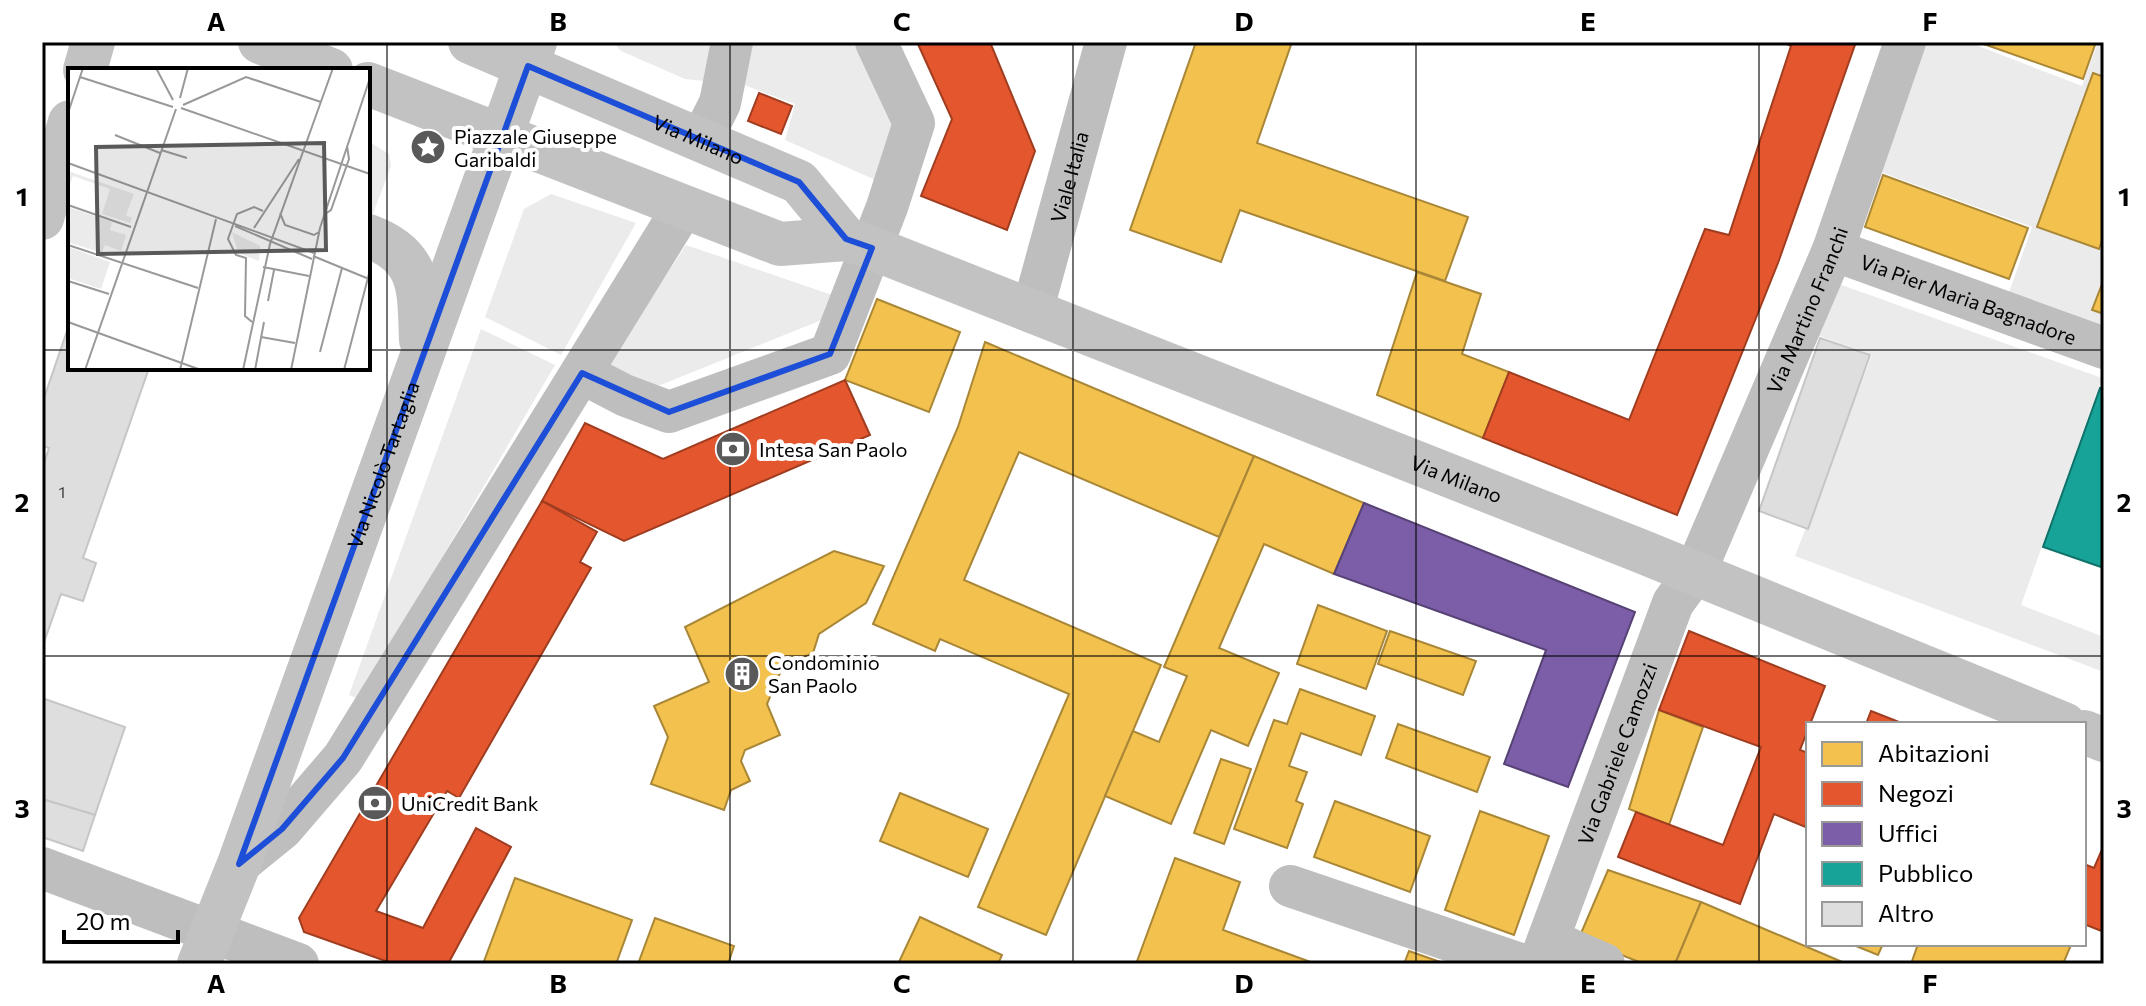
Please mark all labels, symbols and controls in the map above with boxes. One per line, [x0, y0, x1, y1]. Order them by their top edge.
text: A [207, 5, 226, 36]
text: B [549, 5, 567, 36]
text: C [893, 5, 911, 36]
text: D [1234, 5, 1254, 36]
text: E [1580, 5, 1596, 36]
text: F [1922, 5, 1938, 36]
inset map [68, 68, 370, 370]
street label: Via Milano [649, 109, 747, 169]
place label: Piazzale Giuseppe Garibaldi [454, 124, 617, 171]
place icon: Piazzale Giuseppe Garibaldi [409, 128, 447, 166]
street label: Viale Italia [1045, 129, 1093, 225]
text: 1 [16, 180, 28, 211]
text: 1 [2118, 180, 2130, 211]
street label: Via Martino Franchi [1761, 224, 1852, 397]
street label: Via Pier Maria Bagnadore [1857, 249, 2080, 349]
street label: Via Nicolò Tartaglia [342, 378, 424, 552]
bank icon: Intesa San Paolo [714, 430, 752, 468]
place label: Intesa San Paolo [759, 437, 908, 461]
street label: Via Milano [1407, 450, 1506, 507]
house number: 1 [59, 482, 65, 501]
text: 2 [15, 486, 29, 517]
text: 2 [2117, 486, 2131, 517]
place label: Condominio San Paolo [768, 650, 880, 697]
building icon: Condominio San Paolo [723, 655, 761, 693]
street label: Via Gabriele Camozzi [1572, 660, 1662, 848]
legend [1806, 722, 2086, 946]
text: Abitazioni [1878, 738, 1990, 767]
text: Negozi [1878, 778, 1954, 807]
bank icon: UniCredit Bank [356, 784, 394, 822]
place label: UniCredit Bank [401, 791, 539, 815]
text: 3 [14, 792, 30, 823]
text: 3 [2116, 792, 2132, 823]
text: Uffici [1878, 818, 1938, 847]
text: Pubblico [1878, 858, 1973, 887]
scale bar [64, 894, 178, 944]
text: Altro [1878, 898, 1934, 927]
text: 20 m [76, 906, 130, 935]
text: A [207, 967, 226, 998]
text: B [549, 967, 567, 998]
text: C [893, 967, 911, 998]
text: D [1234, 967, 1254, 998]
text: E [1580, 967, 1596, 998]
text: F [1922, 967, 1938, 998]

